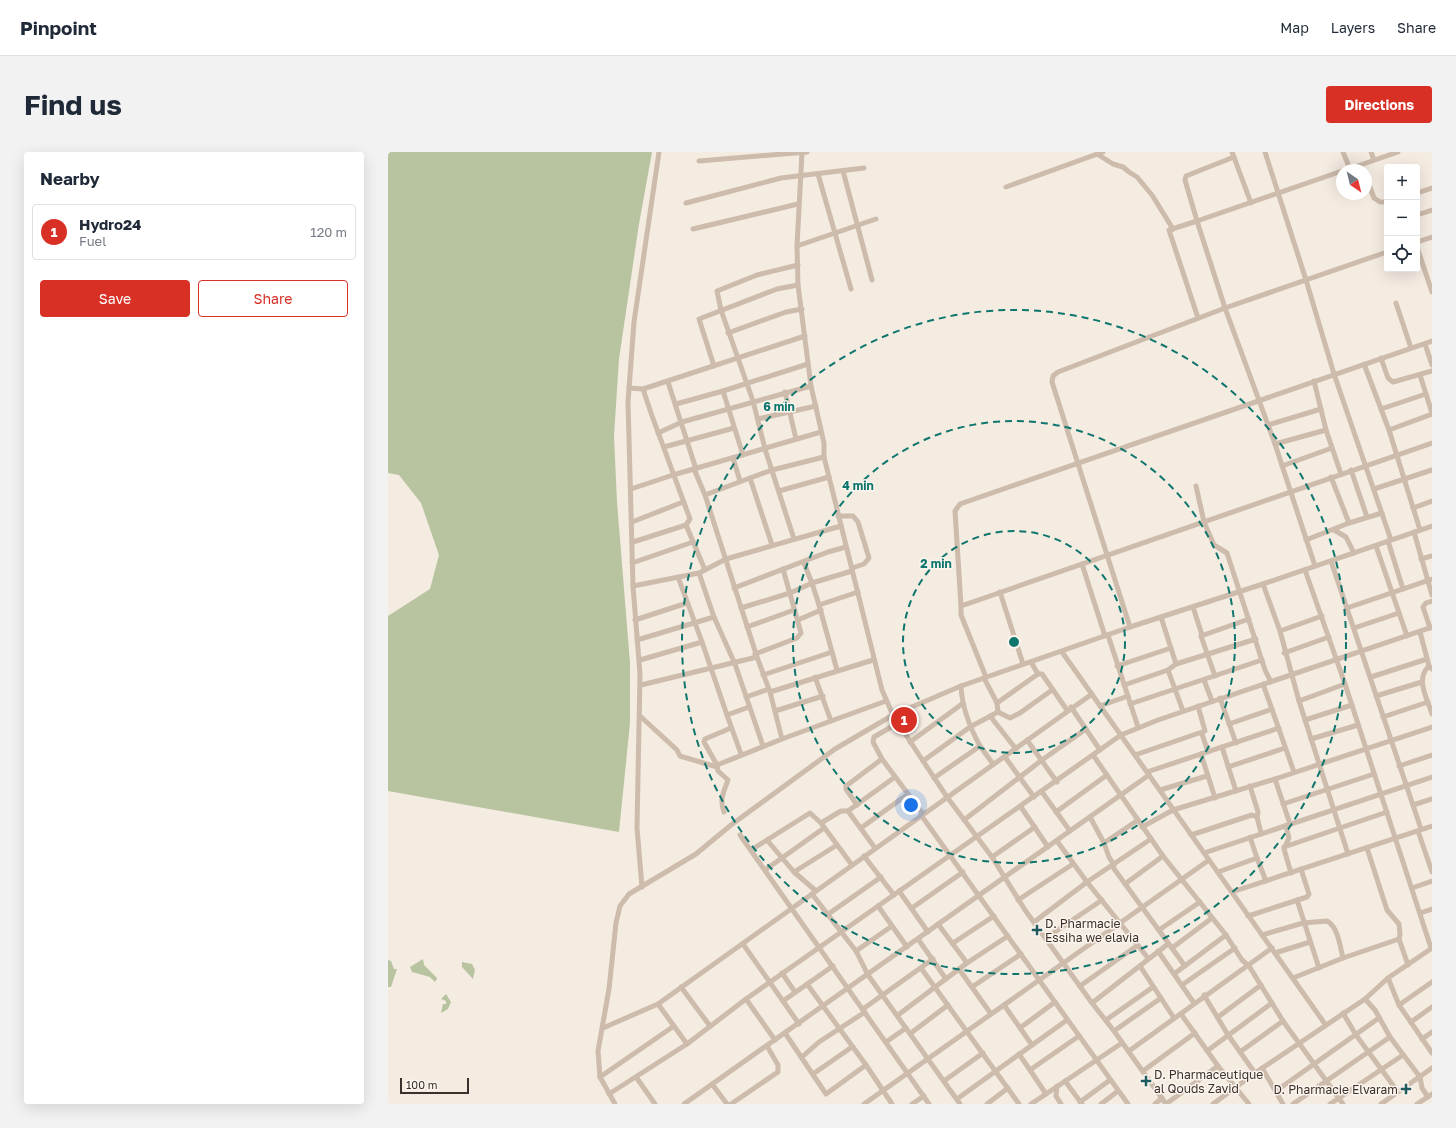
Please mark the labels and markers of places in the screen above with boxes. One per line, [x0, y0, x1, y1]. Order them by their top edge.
centre of rings [1007, 635, 1021, 649]
pin: 1 [891, 705, 917, 735]
place label: D. Pharmacie Essiha we elavia [1045, 916, 1139, 945]
marker: D. Pharmacie Essiha we elavia [1032, 925, 1042, 935]
place label: D. Pharmaceutique al Qouds Zavid [1154, 1067, 1263, 1096]
marker: D. Pharmaceutique al Qouds Zavid [1141, 1076, 1151, 1086]
place label: D. Pharmacie Elvaram [1273, 1082, 1398, 1097]
marker: D. Pharmacie Elvaram [1401, 1084, 1411, 1094]

